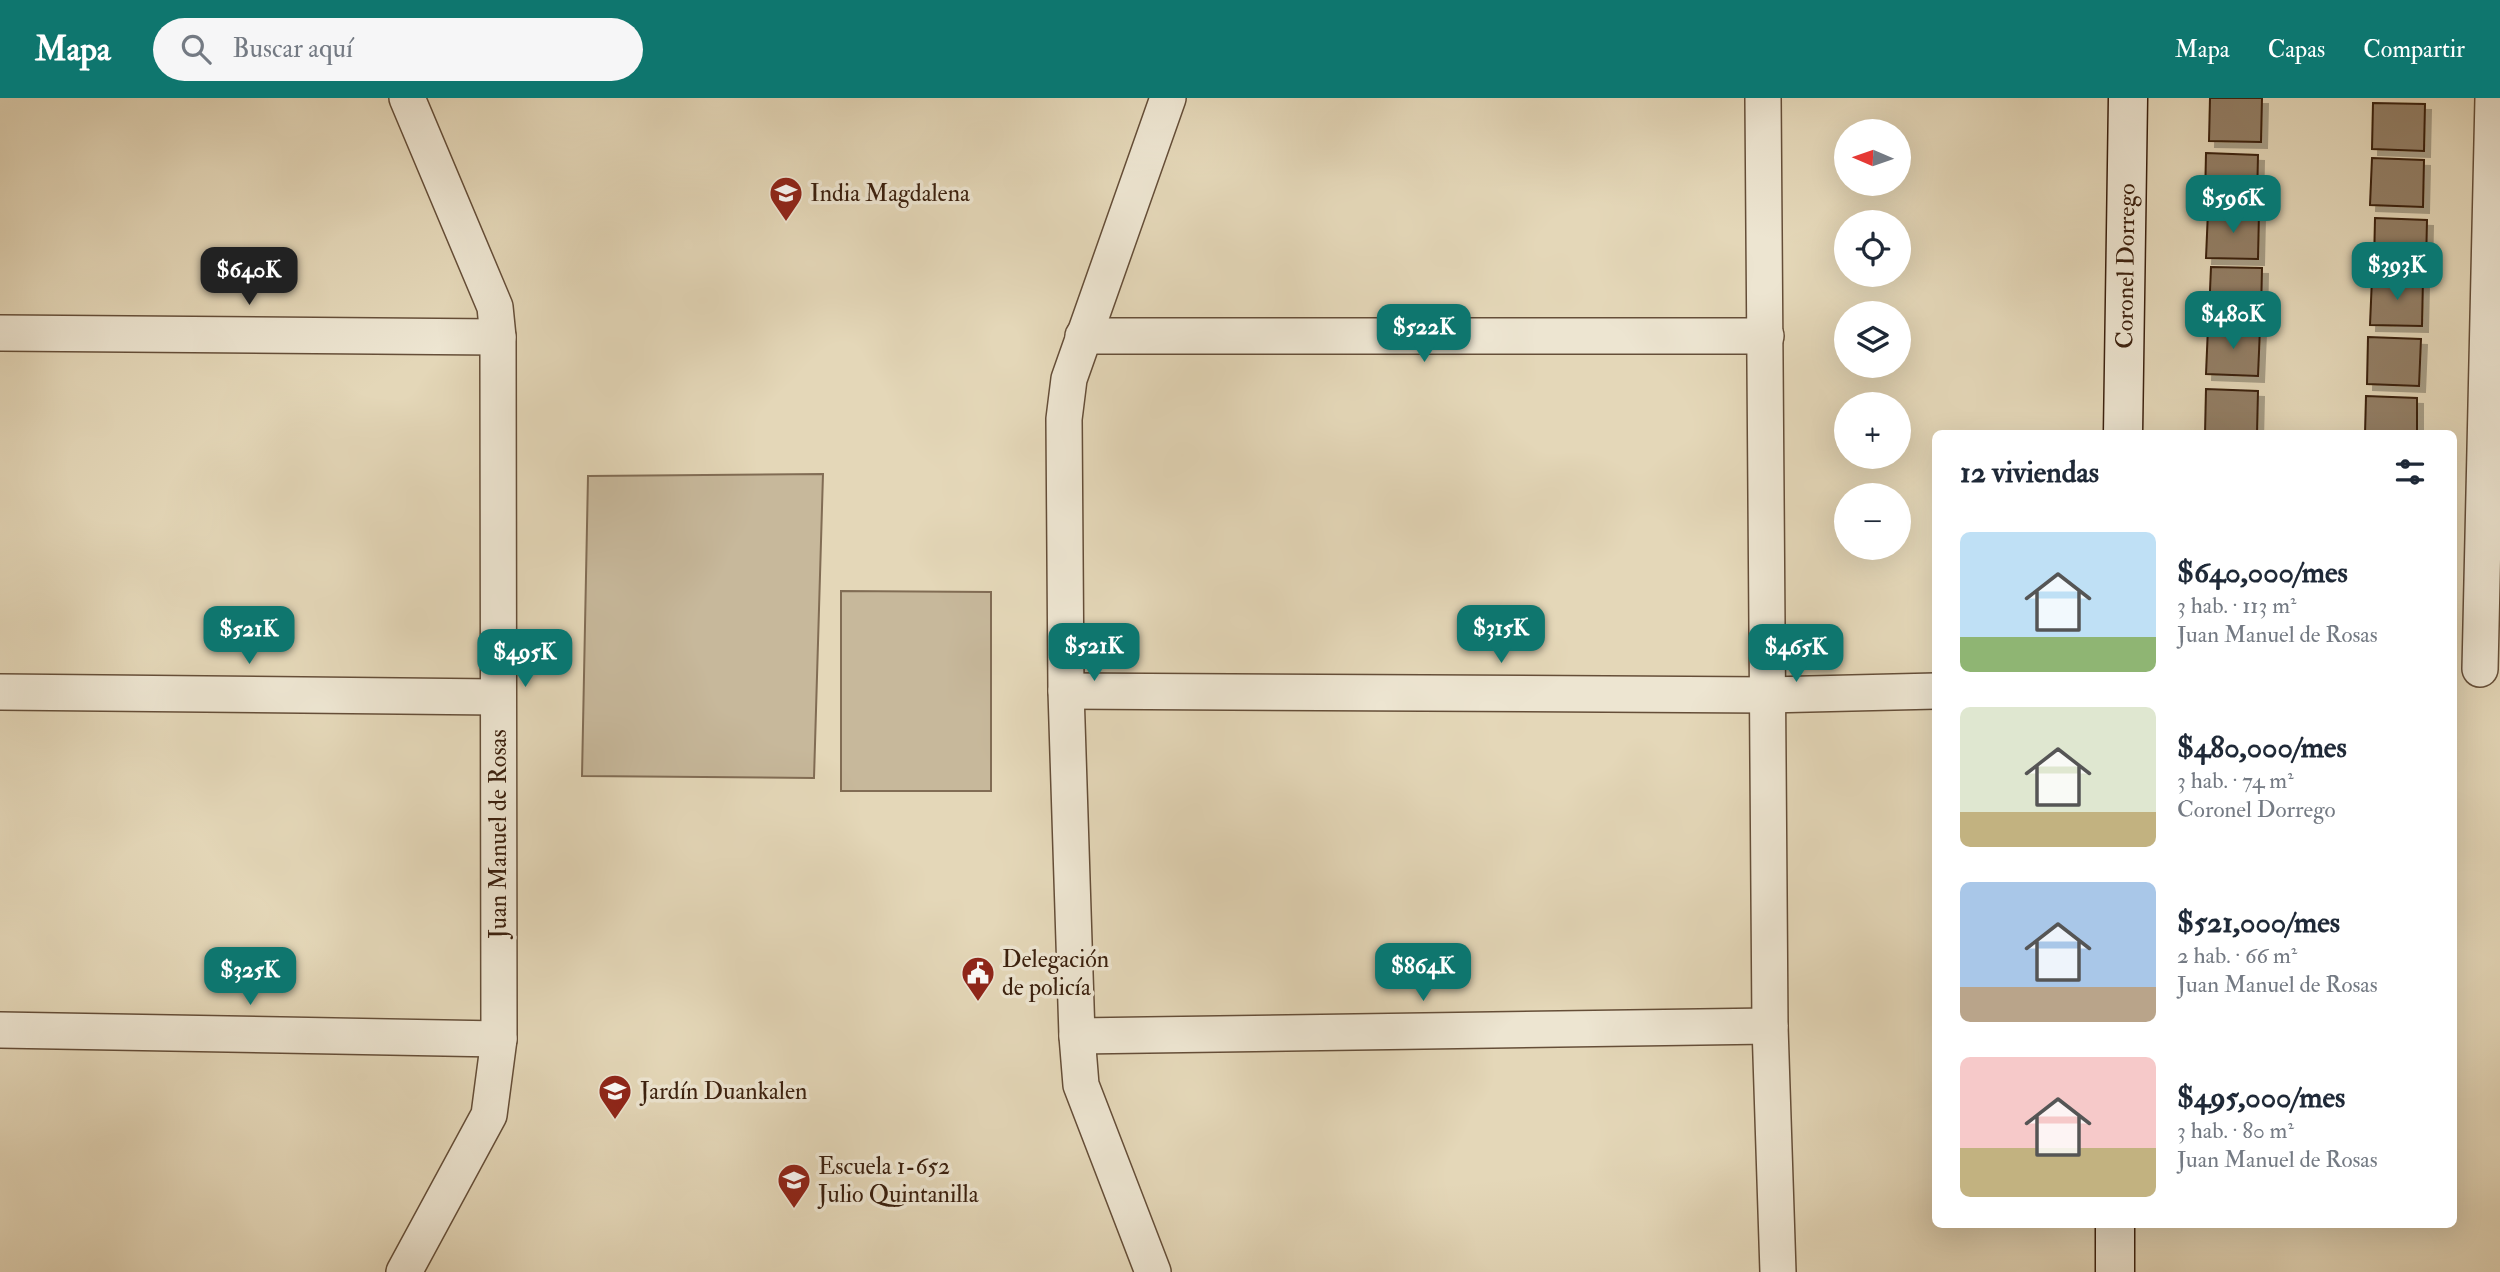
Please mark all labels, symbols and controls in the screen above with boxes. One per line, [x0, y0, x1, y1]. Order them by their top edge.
search box [153, 18, 643, 81]
text: Mapa [35, 29, 111, 70]
icon: search [177, 30, 215, 68]
text: Buscar aquí [233, 33, 353, 65]
text: Mapa [2175, 34, 2230, 65]
text: Capas [2268, 34, 2325, 65]
text: Compartir [2363, 34, 2465, 65]
north arrow [1834, 119, 1911, 196]
map controls [1834, 119, 1911, 560]
school or university icon: India Magdalena [767, 174, 805, 223]
pin: $596K [2184, 176, 2282, 235]
place label: India Magdalena [810, 178, 971, 209]
street label: Coronel Dorrego [2109, 183, 2143, 349]
text: $596K [2202, 183, 2264, 212]
button: locate [1834, 210, 1911, 287]
pin: $393K [2348, 242, 2446, 302]
pin: $640K [200, 248, 298, 307]
text: $393K [2368, 250, 2426, 279]
text: $640K [217, 255, 281, 284]
pin: $480K [2184, 292, 2282, 351]
text: $480K [2201, 299, 2265, 328]
button: layers [1834, 301, 1911, 378]
pin: $522K [1375, 304, 1473, 364]
text: $522K [1393, 312, 1455, 341]
button: + [1834, 392, 1911, 469]
icon: filters [2391, 453, 2429, 491]
text: 12 viviendas [1960, 454, 2099, 491]
button: − [1834, 483, 1911, 560]
text: $640,000/mes [2177, 554, 2348, 591]
icon: home [2016, 560, 2100, 644]
text: 3 hab. · 113 m² [2177, 591, 2297, 620]
pin: $521K [200, 606, 298, 666]
pin: $315K [1452, 606, 1550, 665]
text: $315K [1473, 613, 1529, 642]
text: $521K [220, 614, 278, 643]
text: Juan Manuel de Rosas [2177, 620, 2378, 649]
pin: $521K [1045, 624, 1143, 683]
pin: $465K [1747, 624, 1845, 684]
pin: $495K [476, 630, 574, 689]
text: $521K [1065, 631, 1123, 660]
text: $465K [1764, 632, 1828, 661]
text: $495K [493, 637, 557, 666]
street label: Juan Manuel de Rosas [483, 729, 514, 940]
text: $480,000/mes [2177, 729, 2347, 766]
icon: home [2016, 735, 2100, 819]
text: 3 hab. · 74 m² [2177, 766, 2294, 795]
text: Coronel Dorrego [2177, 795, 2336, 824]
text: $521,000/mes [2177, 904, 2340, 941]
icon: home [2016, 910, 2100, 994]
text: 2 hab. · 66 m² [2177, 941, 2297, 970]
place label: Delegación de policía [1002, 944, 1109, 1003]
pin: $864K [1374, 944, 1472, 1003]
pin: $325K [201, 948, 299, 1007]
text: $864K [1391, 951, 1455, 980]
public building icon: Delegación de policía [959, 954, 997, 1003]
text: $325K [220, 955, 280, 984]
text: Juan Manuel de Rosas [2177, 970, 2378, 999]
school or university icon: Jardín Duankalen [596, 1072, 634, 1121]
place label: Jardín Duankalen [639, 1076, 807, 1107]
text: $495,000/mes [2177, 1079, 2345, 1116]
icon: home [2016, 1085, 2100, 1169]
text: 3 hab. · 80 m² [2177, 1116, 2294, 1145]
text: Juan Manuel de Rosas [2177, 1145, 2378, 1174]
place label: Escuela 1-652 Julio Quintanilla [817, 1151, 980, 1210]
school or university icon: Escuela 1-652 Julio Quintanilla [775, 1161, 813, 1210]

